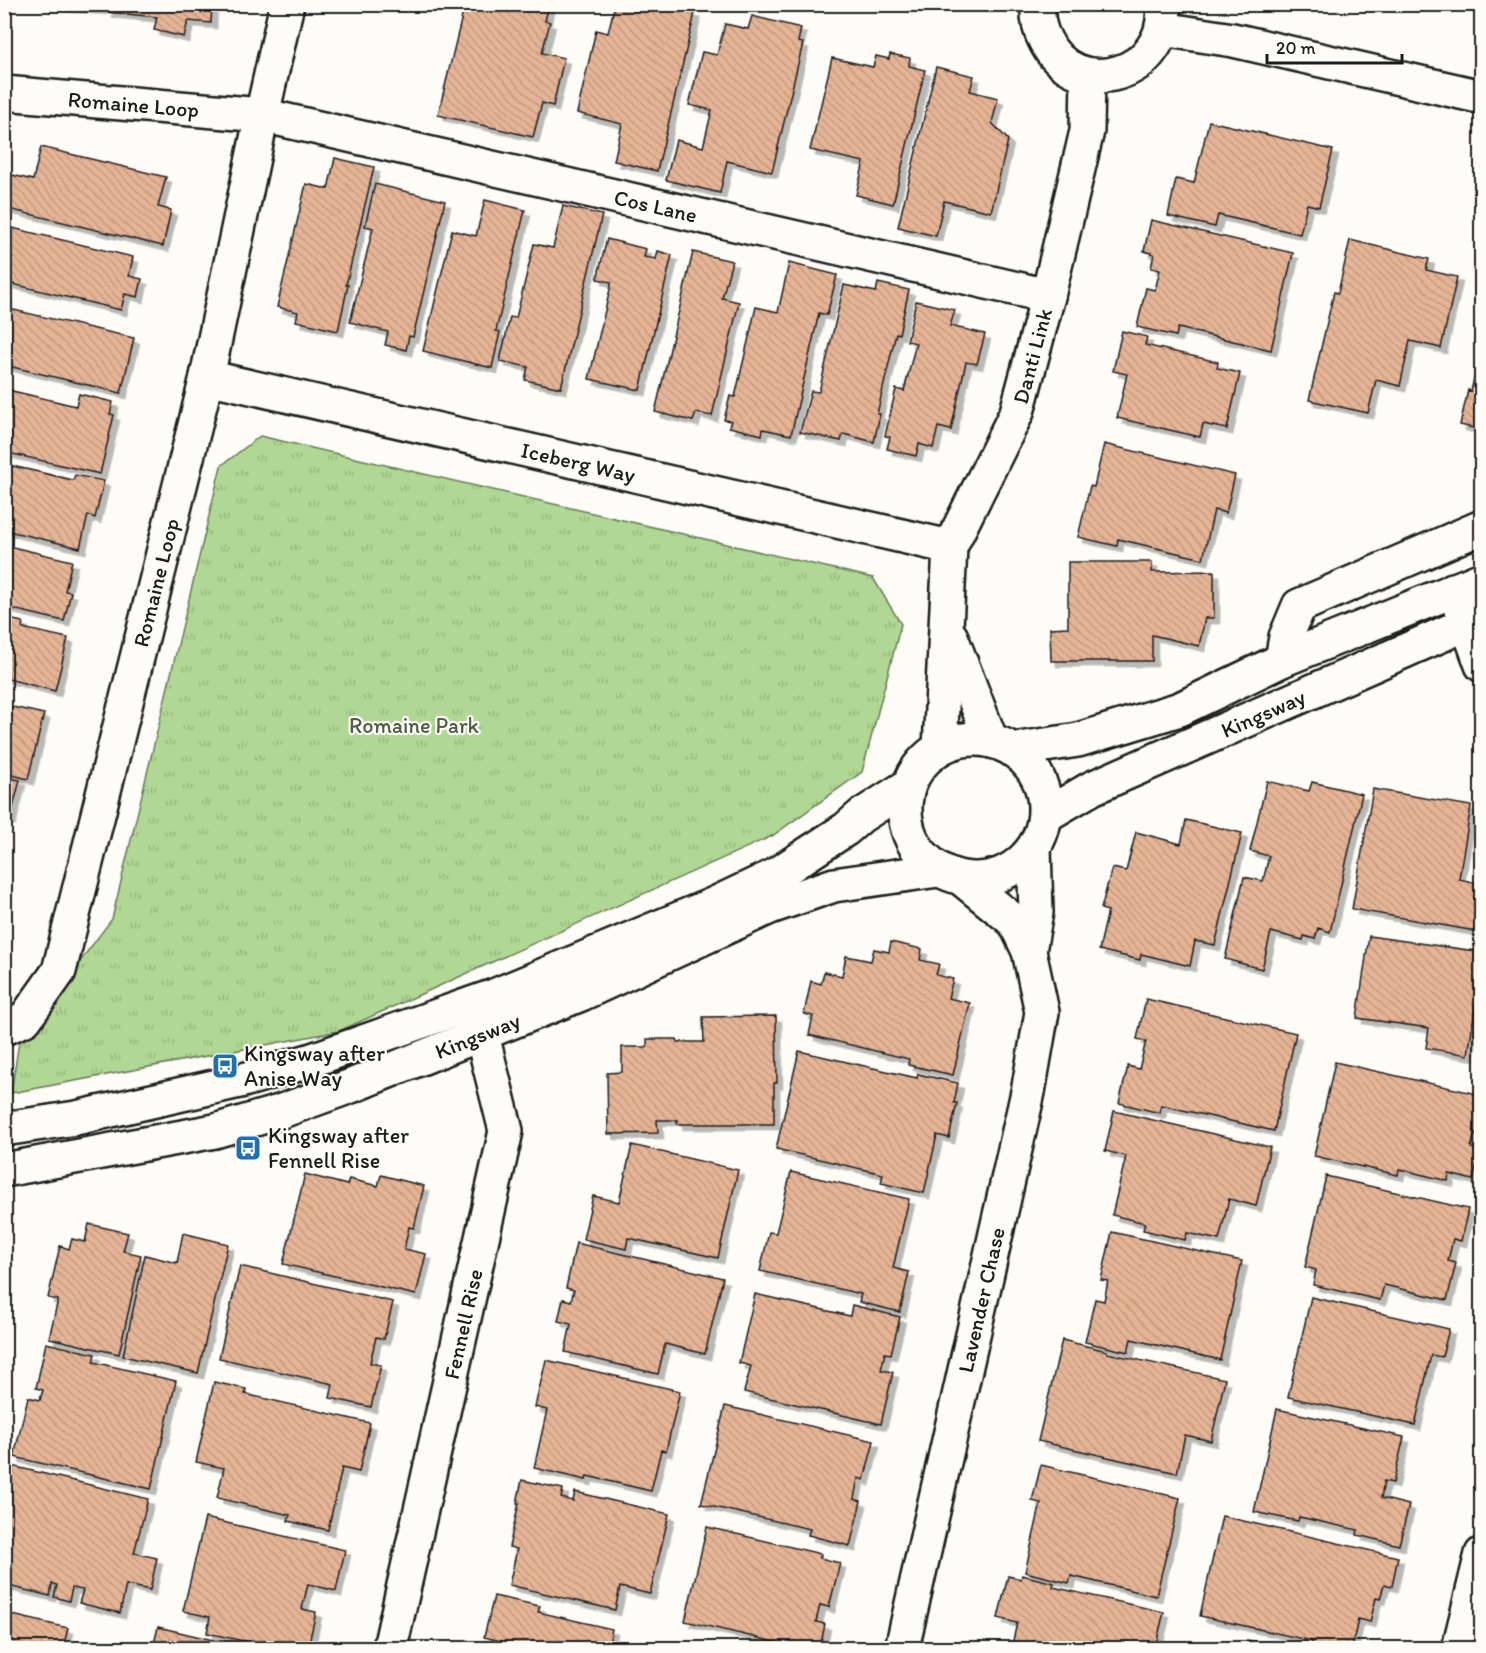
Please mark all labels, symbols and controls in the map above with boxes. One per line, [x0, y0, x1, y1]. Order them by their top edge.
scale bar [1267, 27, 1402, 65]
text: 20 m [1276, 37, 1316, 59]
street label: Romaine Loop [67, 85, 200, 123]
street label: Cos Lane [612, 183, 700, 228]
street label: Danti Link [1006, 305, 1058, 407]
street label: Iceberg Way [519, 436, 639, 488]
street label: Romaine Loop [127, 515, 185, 650]
street label: Kingsway [1217, 682, 1310, 743]
park label: Romaine Park [349, 712, 480, 739]
street label: Kingsway [431, 1006, 525, 1065]
place label: Kingsway after Anise Way [244, 1040, 385, 1092]
bus stop icon: Kingsway after Anise Way [210, 1051, 240, 1081]
place label: Kingsway after Fennell Rise [268, 1122, 409, 1174]
bus stop icon: Kingsway after Fennell Rise [233, 1133, 263, 1163]
street label: Lavender Chase [951, 1224, 1010, 1375]
street label: Fennell Rise [437, 1266, 488, 1382]

